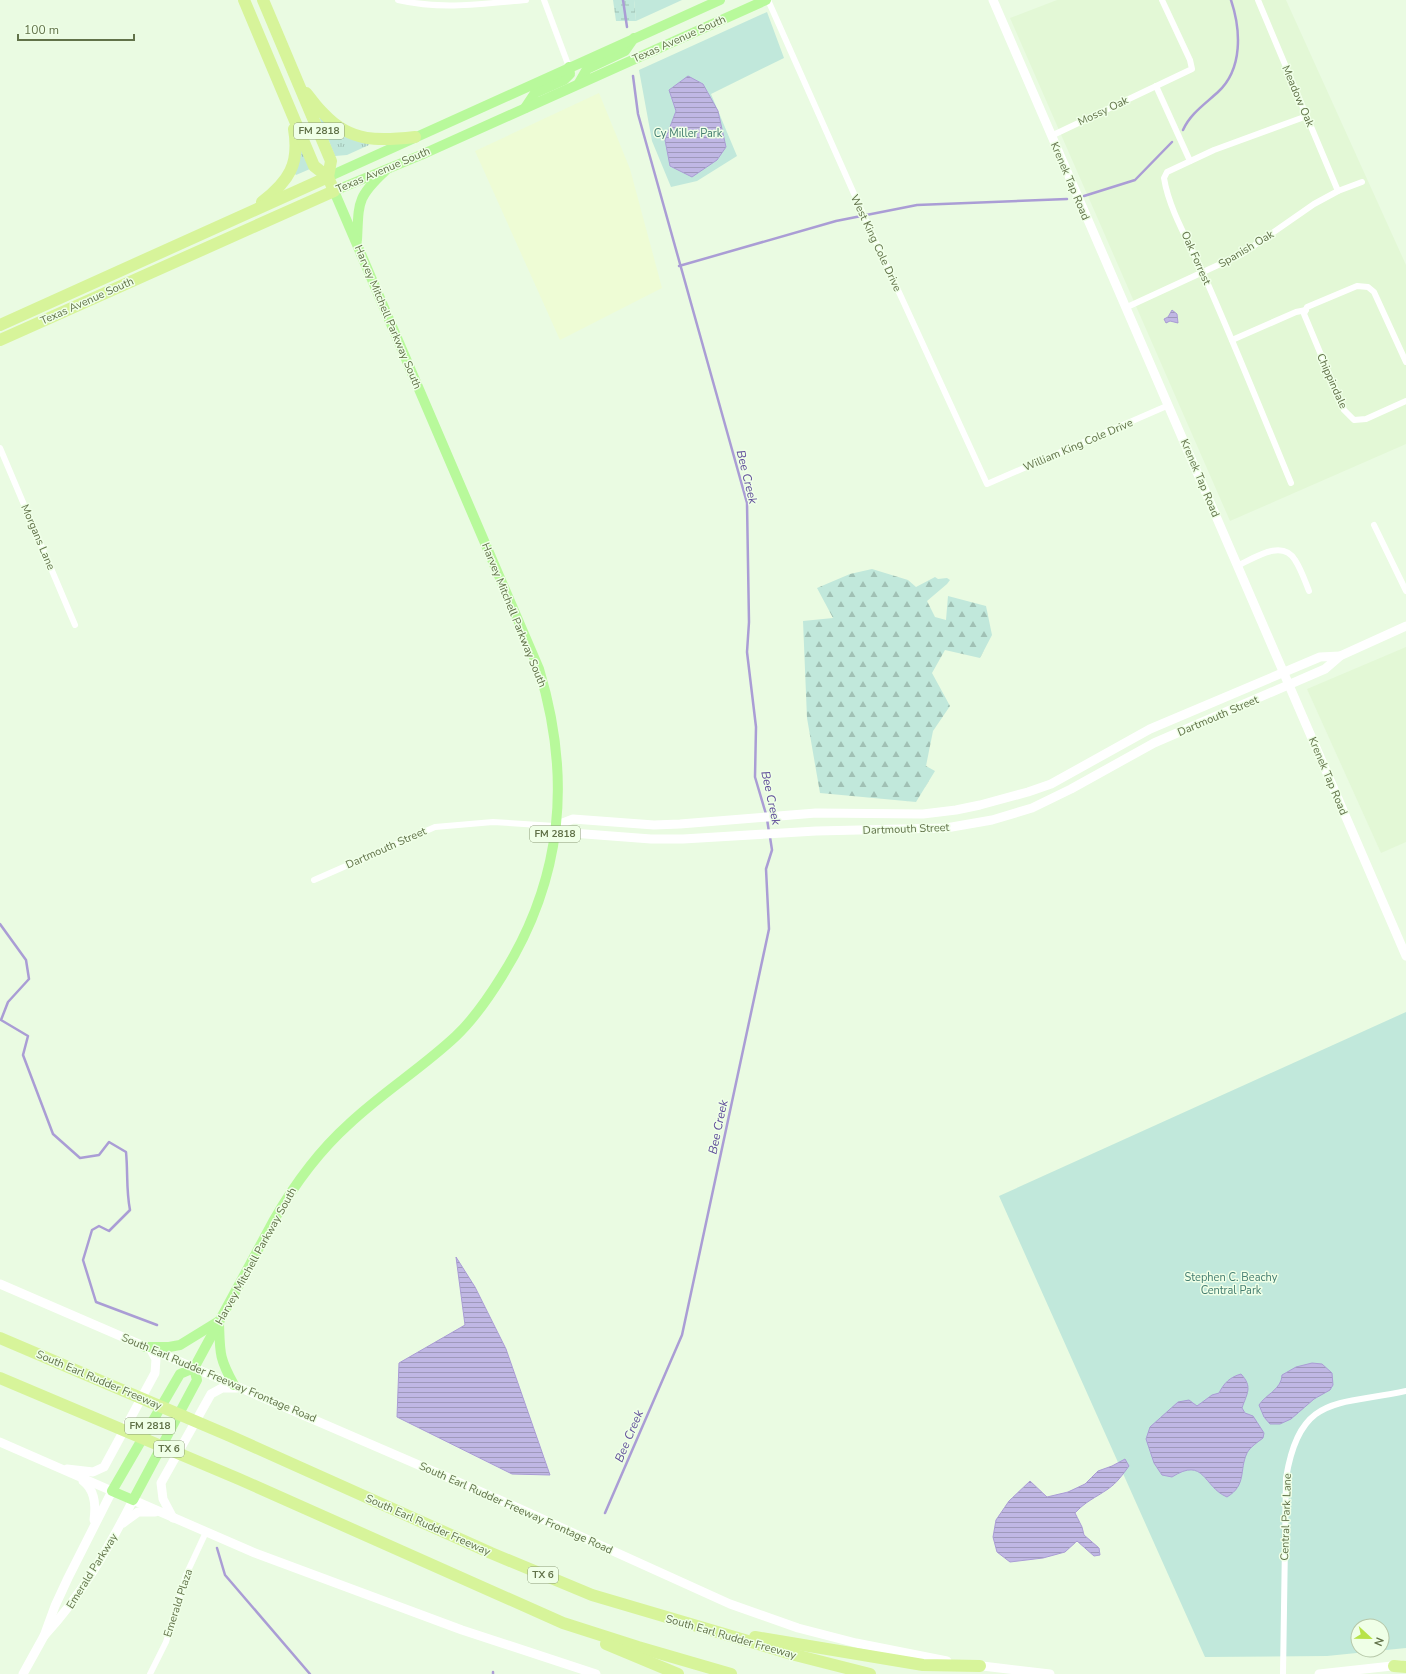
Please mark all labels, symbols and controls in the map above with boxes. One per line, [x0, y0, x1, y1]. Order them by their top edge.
street label: Texas Avenue South [630, 12, 728, 66]
scale bar [18, 16, 134, 42]
text: 100 m [24, 22, 59, 38]
street label: Meadow Oak [1278, 63, 1318, 129]
street label: Mossy Oak [1075, 93, 1131, 129]
road number: FM 2818 [294, 123, 344, 139]
park label: Cy Miller Park [654, 126, 723, 141]
street label: Krenek Tap Road [1047, 140, 1093, 222]
street label: Texas Avenue South [334, 143, 432, 197]
street label: West King Cole Drive [847, 192, 905, 294]
street label: Spanish Oak [1216, 226, 1277, 271]
street label: Oak Forrest [1177, 229, 1215, 287]
street label: Harvey Mitchell Parkway South [351, 243, 425, 391]
street label: Texas Avenue South [38, 274, 136, 328]
street label: Chippindale [1313, 351, 1351, 411]
street label: William King Cole Drive [1021, 415, 1135, 475]
street label: Krenek Tap Road [1177, 437, 1223, 519]
water label: Bee Creek [733, 448, 762, 507]
street label: Morgans Lane [17, 502, 59, 572]
street label: Harvey Mitchell Parkway South [478, 540, 550, 690]
street label: Dartmouth Street [1175, 692, 1261, 740]
street label: Krenek Tap Road [1305, 735, 1351, 817]
water label: Bee Creek [757, 769, 785, 828]
street label: Dartmouth Street [862, 820, 950, 838]
street label: Dartmouth Street [343, 823, 429, 872]
road number: FM 2818 [530, 826, 580, 842]
water label: Bee Creek [704, 1097, 732, 1156]
street label: Harvey Mitchell Parkway South [212, 1185, 300, 1327]
park label: Stephen C. Beachy Central Park [1185, 1270, 1278, 1298]
street label: South Earl Rudder Freeway Frontage Road [119, 1330, 319, 1426]
street label: South Earl Rudder Freeway [34, 1347, 164, 1413]
water label: Bee Creek [611, 1407, 648, 1464]
road number: FM 2818 [125, 1418, 175, 1434]
road number: TX 6 [154, 1441, 184, 1457]
street label: South Earl Rudder Freeway Frontage Road [417, 1459, 615, 1557]
street label: Central Park Lane [1277, 1473, 1295, 1561]
street label: South Earl Rudder Freeway [364, 1491, 492, 1559]
street label: Emerald Parkway [63, 1530, 121, 1612]
street label: Emerald Plaza [160, 1567, 196, 1639]
road number: TX 6 [528, 1567, 558, 1583]
street label: South Earl Rudder Freeway [664, 1611, 798, 1663]
north arrow [1350, 1618, 1390, 1658]
text: N [1370, 1635, 1387, 1648]

